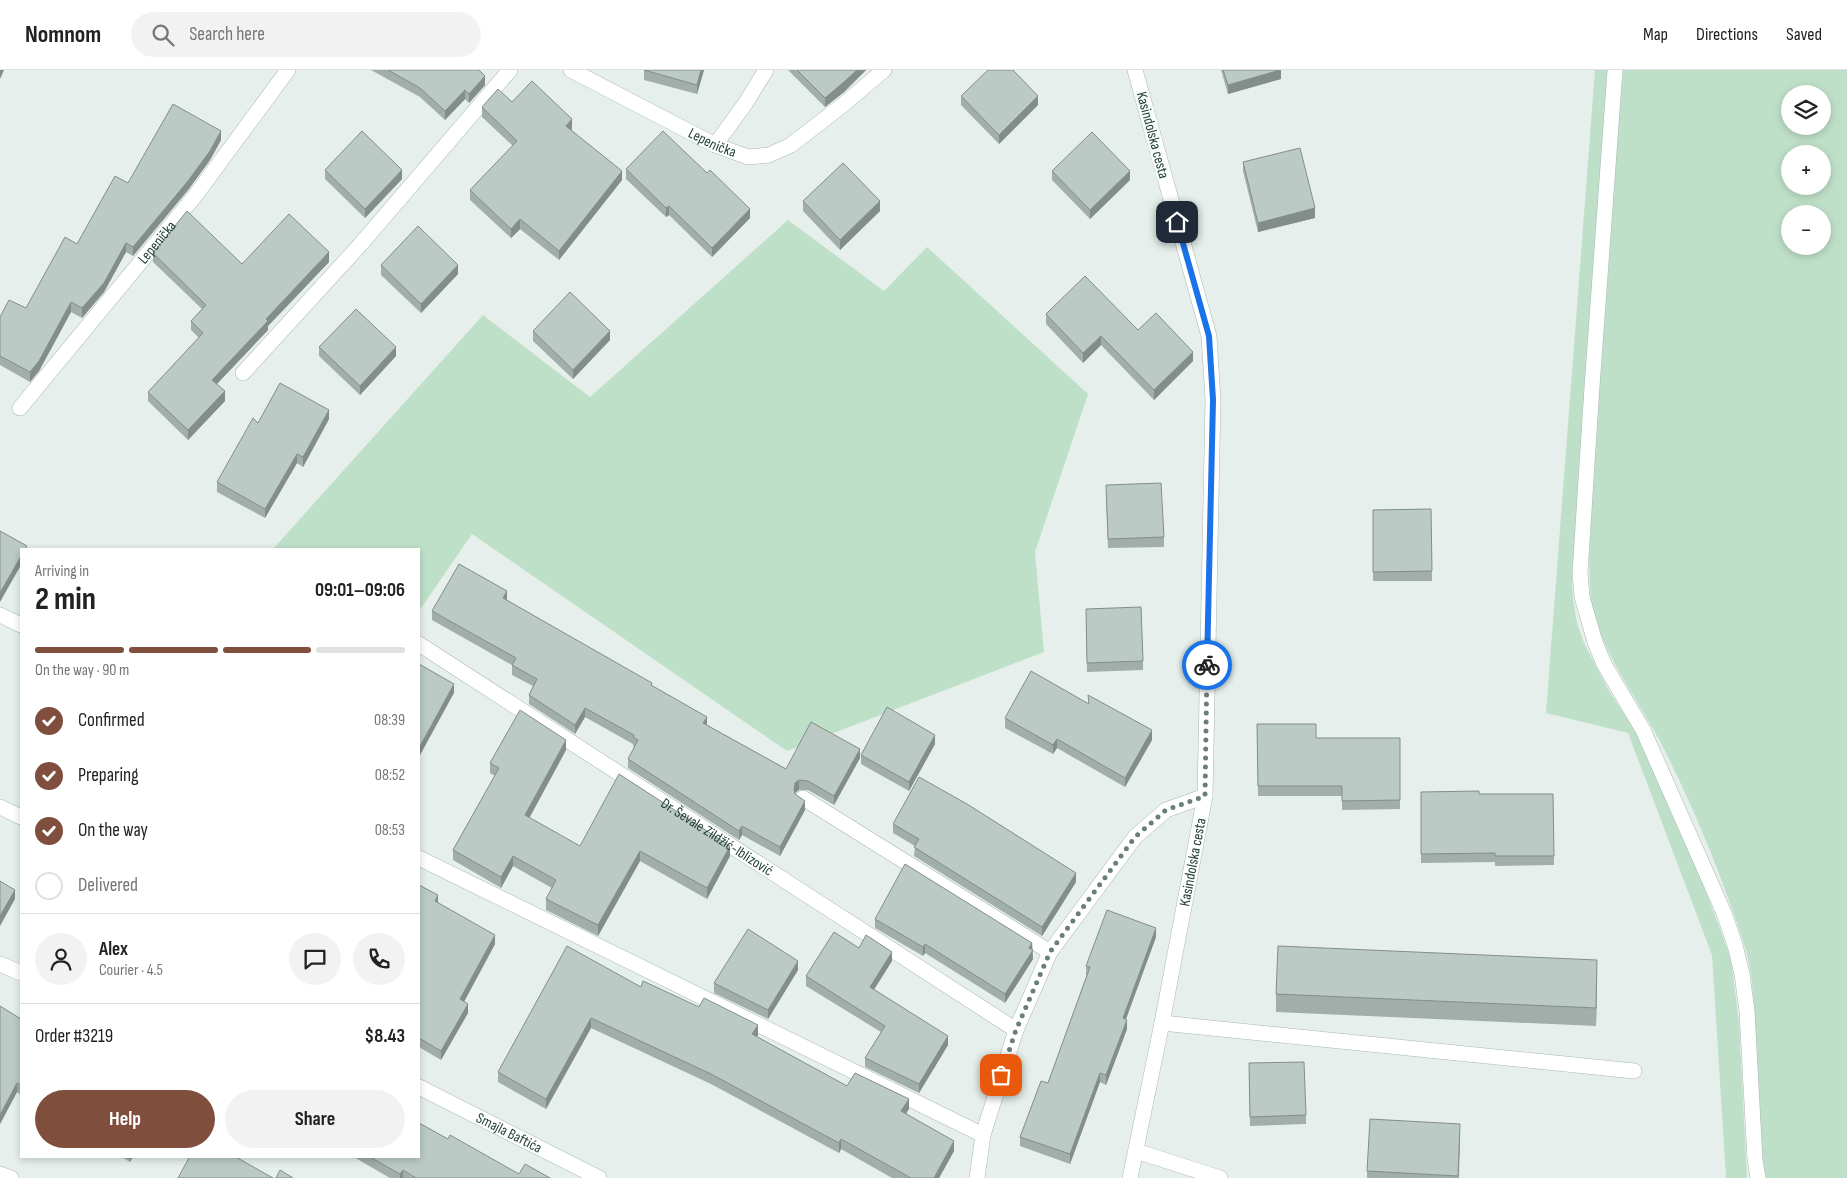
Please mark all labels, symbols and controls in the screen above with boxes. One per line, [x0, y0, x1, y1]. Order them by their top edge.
search box [131, 12, 481, 57]
text: Nomnom [25, 20, 101, 49]
icon: search [149, 21, 177, 49]
text: Search here [189, 23, 265, 46]
text: Map [1643, 24, 1668, 45]
text: Directions [1696, 24, 1758, 45]
text: Saved [1786, 24, 1822, 45]
map controls [1781, 85, 1831, 255]
button: layers [1781, 85, 1831, 135]
street label: Kasindolska cesta [1132, 90, 1173, 181]
street label: Lepenička [685, 124, 739, 162]
button: + [1781, 145, 1831, 195]
pin [1156, 201, 1198, 243]
button: − [1781, 205, 1831, 255]
icon: home [1163, 208, 1191, 236]
street label: Lepenička [134, 217, 181, 268]
text: Arriving in [35, 562, 89, 581]
text: 09:01–09:06 [315, 579, 405, 602]
text: 2 min [35, 580, 96, 619]
courier [1182, 640, 1232, 690]
icon: bike [1193, 651, 1221, 679]
text: On the way · 90 m [35, 661, 129, 680]
icon: check [35, 707, 63, 735]
text: Confirmed [78, 709, 145, 732]
text: 08:39 [374, 711, 405, 730]
icon: check [35, 762, 63, 790]
text: Preparing [78, 764, 139, 787]
text: 08:52 [375, 766, 405, 785]
street label: Dr. Ševale Zildžić-Iblizović [657, 794, 777, 880]
street label: Kasindolska cesta [1175, 816, 1211, 908]
icon: check [35, 817, 63, 845]
text: On the way [78, 819, 148, 842]
text: 08:53 [375, 821, 405, 840]
text: Delivered [78, 874, 138, 897]
button: person [35, 933, 87, 985]
button: chat [289, 933, 341, 985]
button: phone [353, 933, 405, 985]
text: Alex [99, 938, 128, 961]
text: Courier · 4.5 [99, 961, 163, 980]
text: Order #3219 [35, 1025, 113, 1048]
text: $8.43 [365, 1025, 405, 1048]
pin [980, 1054, 1022, 1096]
icon: bag [987, 1061, 1015, 1089]
button: Help [35, 1090, 215, 1148]
button: Share [225, 1090, 405, 1148]
street label: Smajla Baftića [473, 1108, 545, 1158]

